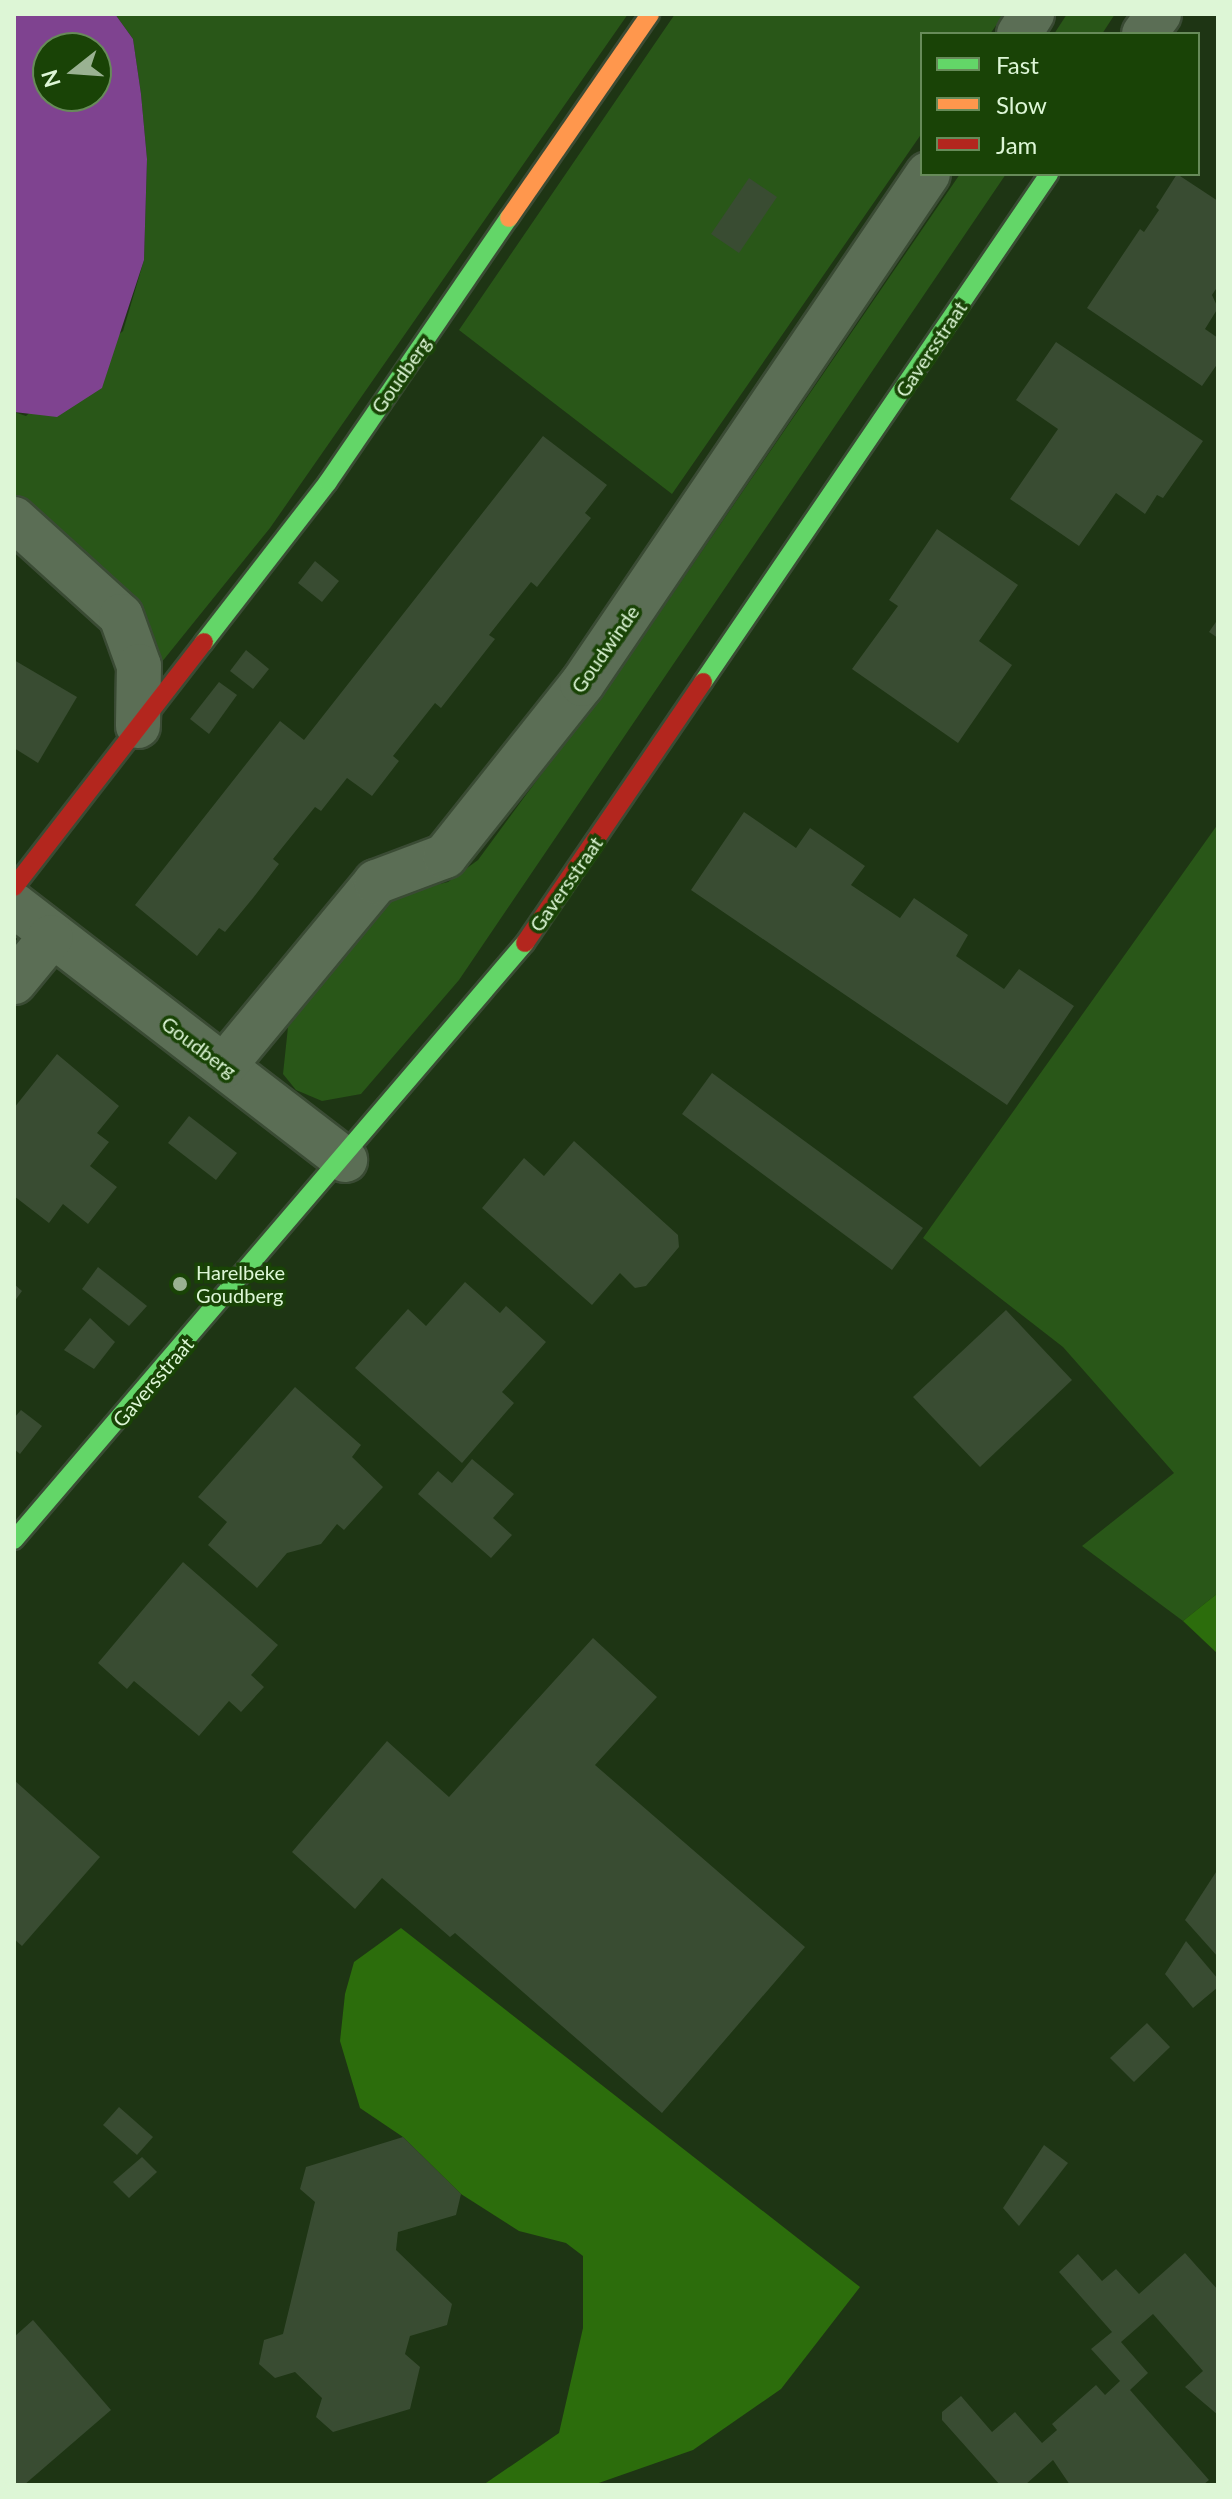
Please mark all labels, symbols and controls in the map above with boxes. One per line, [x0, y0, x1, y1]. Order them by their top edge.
north arrow [32, 32, 112, 112]
legend [920, 32, 1200, 176]
text: Fast [996, 50, 1039, 79]
text: N [35, 67, 66, 91]
text: Slow [996, 90, 1047, 119]
text: Jam [996, 130, 1037, 159]
street label: Gaversstraat [890, 296, 972, 402]
street label: Goudberg [366, 332, 436, 418]
street label: Goudwinde [566, 601, 644, 697]
street label: Gaversstraat [524, 832, 608, 936]
street label: Goudberg [157, 1011, 241, 1083]
place label: Harelbeke Goudberg [196, 1260, 285, 1307]
marker: Harelbeke Goudberg [171, 1275, 189, 1293]
street label: Gaversstraat [108, 1332, 198, 1432]

